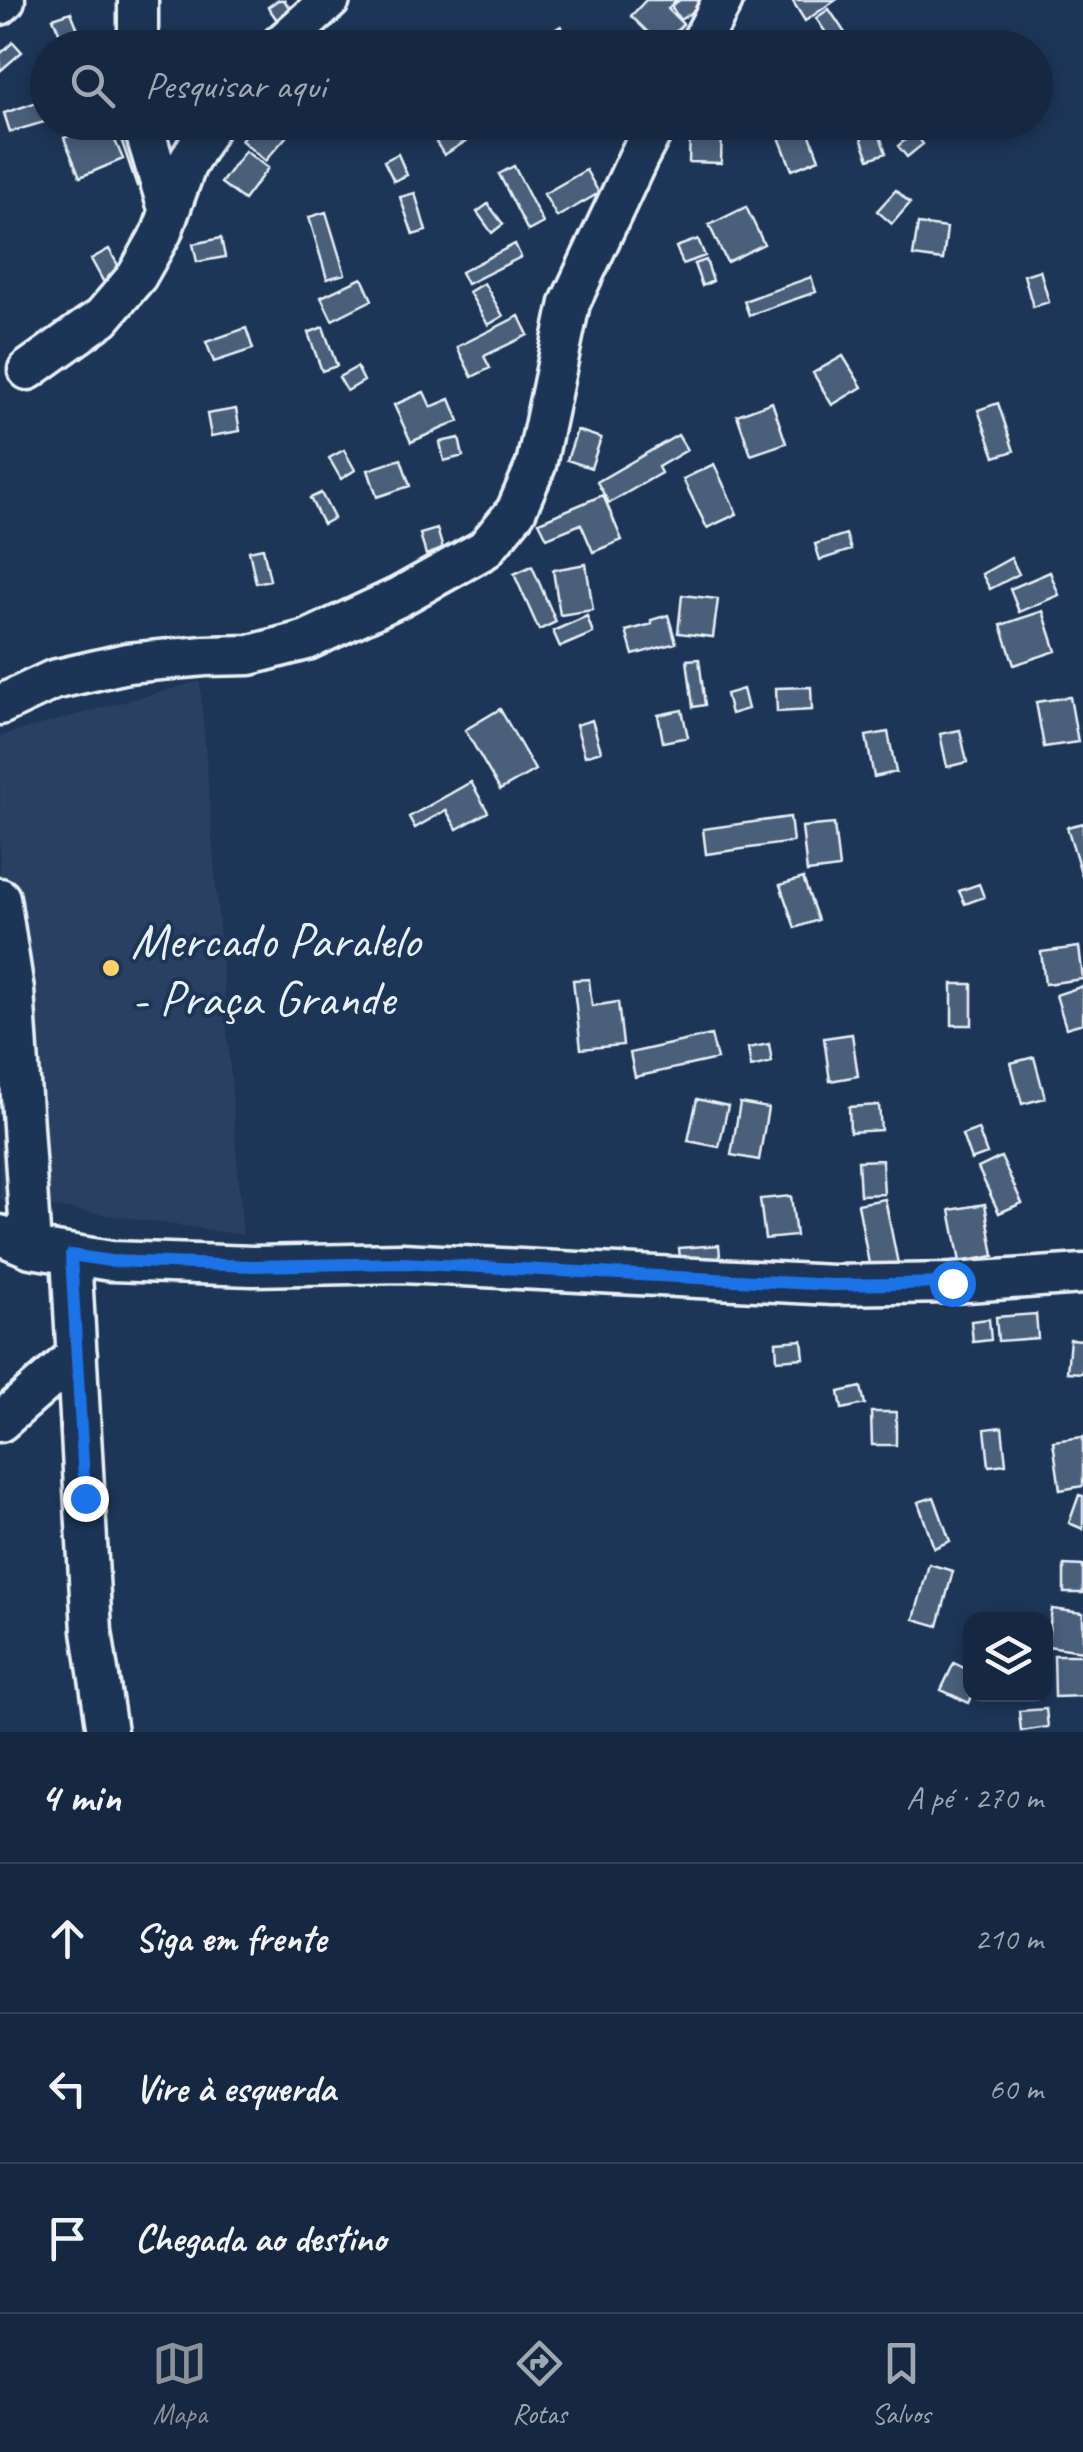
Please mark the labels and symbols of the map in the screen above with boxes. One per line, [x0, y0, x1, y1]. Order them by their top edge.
place label: Mercado Paralelo - Praça Grande [131, 909, 422, 1030]
marker: Mercado Paralelo - Praça Grande [100, 957, 122, 979]
route start [930, 1261, 976, 1307]
route end [63, 1476, 109, 1522]

